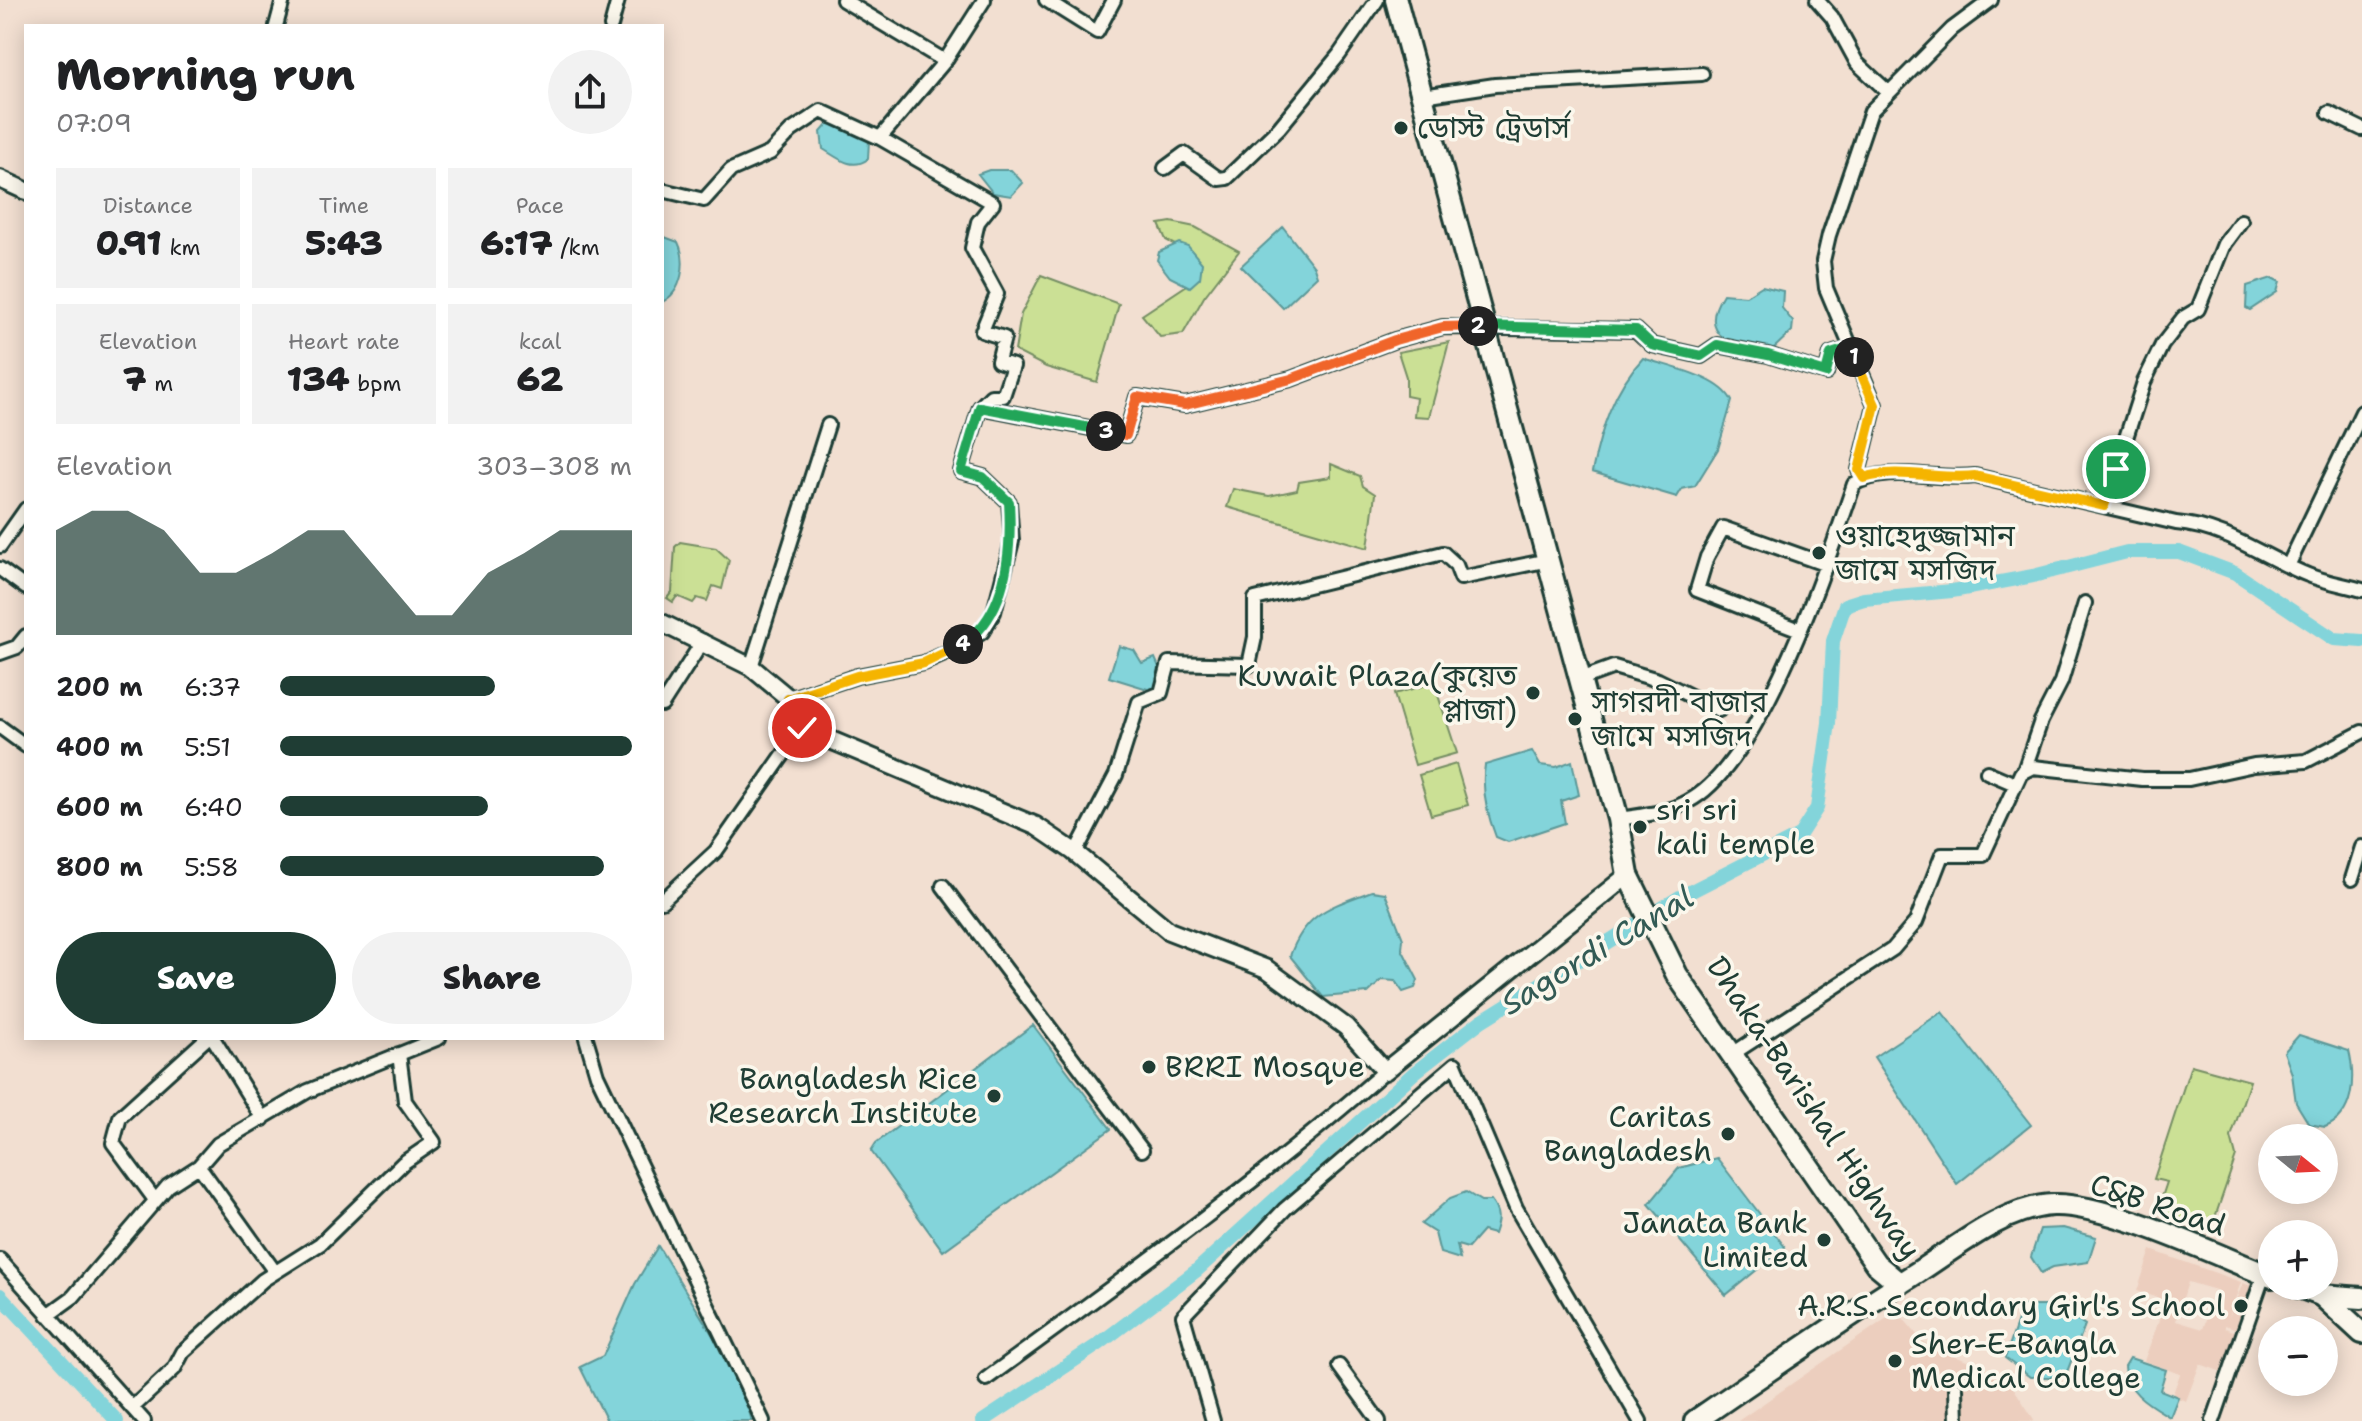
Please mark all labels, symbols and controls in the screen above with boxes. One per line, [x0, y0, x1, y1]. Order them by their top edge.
text: Morning run [56, 45, 355, 104]
button: share [548, 50, 632, 134]
text: 07:09 [56, 105, 132, 140]
place label: ডোস্ট ট্রেডার্স [1417, 107, 1572, 148]
marker: ডোস্ট ট্রেডার্স [1392, 119, 1410, 137]
text: Distance [103, 191, 193, 220]
text: Time [319, 191, 369, 220]
text: Pace [516, 191, 564, 220]
text: 0.91 [95, 220, 162, 266]
text: 5:43 [305, 220, 383, 266]
text: 6:17 [480, 220, 553, 266]
text: km [162, 233, 201, 262]
text: /km [553, 233, 600, 262]
pin: 2 [1458, 306, 1498, 346]
text: 2 [1470, 311, 1486, 340]
text: Elevation [99, 327, 197, 356]
text: Heart rate [288, 327, 400, 356]
text: kcal [519, 327, 561, 356]
pin: 1 [1834, 337, 1874, 377]
text: 1 [1849, 342, 1859, 371]
text: 7 [123, 356, 147, 402]
text: 134 [287, 356, 350, 402]
text: 62 [517, 356, 563, 402]
text: m [147, 369, 173, 398]
text: bpm [350, 369, 401, 398]
pin: 3 [1086, 411, 1126, 451]
text: 3 [1098, 416, 1114, 445]
pin [2082, 435, 2150, 503]
icon: arrive [2094, 447, 2138, 491]
text: Elevation [56, 448, 172, 483]
text: 303–308 m [476, 448, 632, 483]
place label: ওয়াহেদুজ্জামান জামে মসজিদ [1834, 515, 2016, 590]
marker: ওয়াহেদুজ্জামান জামে মসজিদ [1810, 544, 1828, 562]
pin: 4 [943, 624, 983, 664]
text: 4 [955, 629, 971, 658]
place label: Kuwait Plaza(কুয়েত প্লাজা) [1237, 655, 1518, 730]
text: 200 m [56, 669, 143, 704]
text: 6:37 [184, 669, 241, 704]
place label: সাগরদী বাজার জামে মসজিদ [1590, 681, 1768, 756]
marker: Kuwait Plaza(কুয়েত প্লাজা) [1524, 684, 1542, 702]
pin [768, 694, 836, 762]
icon: check [780, 706, 824, 750]
marker: সাগরদী বাজার জামে মসজিদ [1566, 710, 1584, 728]
text: 400 m [56, 729, 143, 764]
text: 5:51 [184, 729, 231, 764]
text: 600 m [56, 789, 143, 824]
text: 6:40 [184, 789, 243, 824]
place label: sri sri kali temple [1656, 789, 1816, 864]
marker: sri sri kali temple [1631, 818, 1649, 836]
text: 800 m [56, 849, 143, 884]
text: 5:58 [184, 849, 239, 884]
water label: Sagordi Canal [1492, 875, 1701, 1024]
button: Save [56, 932, 336, 1024]
button: Share [352, 932, 632, 1024]
street label: Dhaka-Barishal Highway [1697, 948, 1931, 1267]
place label: BRRI Mosque [1165, 1046, 1365, 1087]
place label: Bangladesh Rice Research Institute [708, 1058, 978, 1133]
marker: BRRI Mosque [1140, 1058, 1158, 1076]
marker: Bangladesh Rice Research Institute [985, 1087, 1003, 1105]
place label: Caritas Bangladesh [1544, 1096, 1712, 1171]
north arrow [2258, 1124, 2338, 1204]
map controls [2258, 1124, 2338, 1396]
marker: Caritas Bangladesh [1719, 1125, 1737, 1143]
street label: C&B Road [2085, 1163, 2231, 1246]
place label: Janata Bank Limited [1622, 1202, 1808, 1277]
button: + [2258, 1220, 2338, 1300]
marker: Janata Bank Limited [1815, 1231, 1833, 1249]
place label: A.R.S. Secondary Girl's School [1797, 1285, 2225, 1326]
marker: A.R.S. Secondary Girl's School [2232, 1297, 2250, 1315]
button: − [2258, 1316, 2338, 1396]
place label: Sher-E-Bangla Medical College [1911, 1323, 2141, 1398]
marker: Sher-E-Bangla Medical College [1886, 1352, 1904, 1370]

